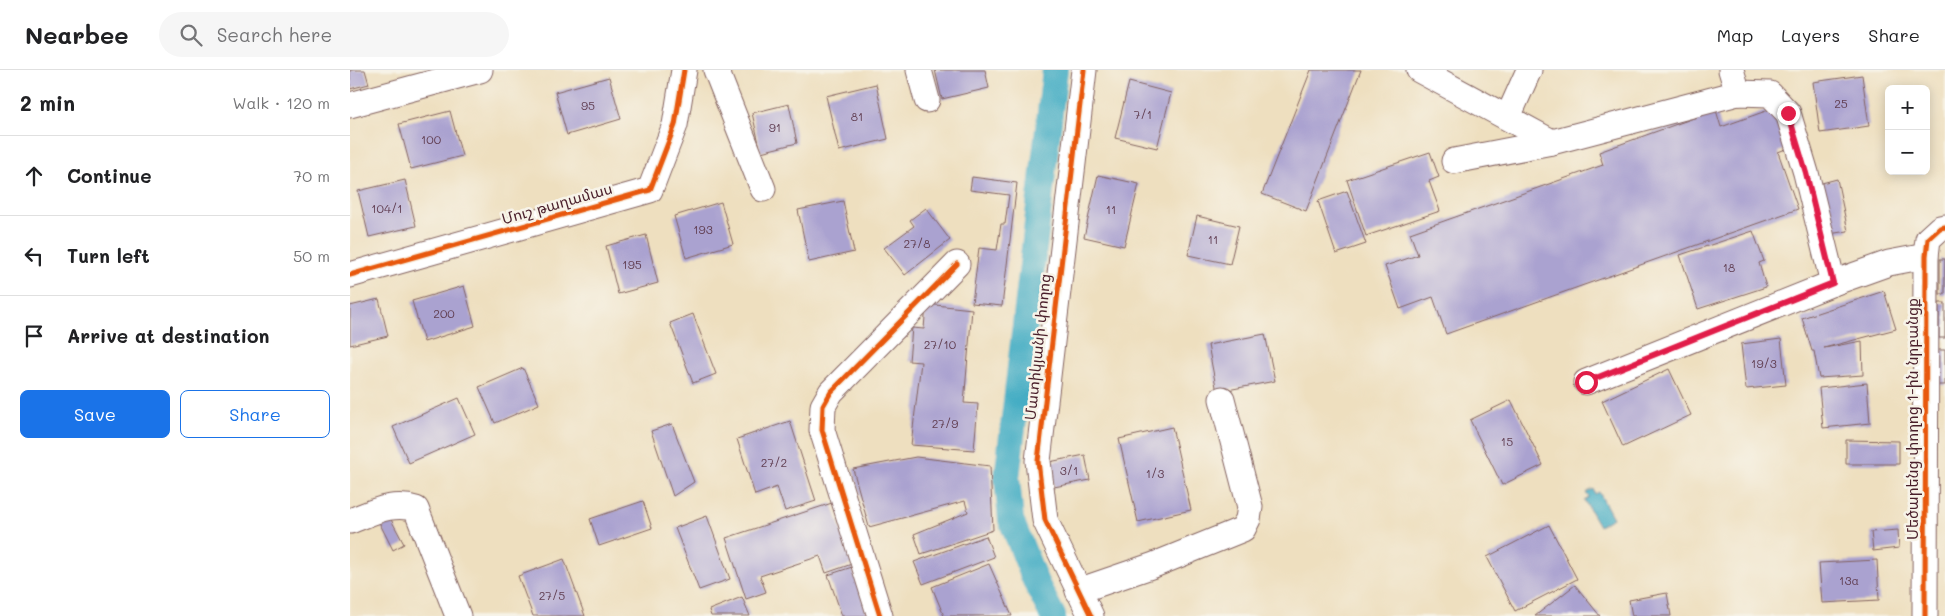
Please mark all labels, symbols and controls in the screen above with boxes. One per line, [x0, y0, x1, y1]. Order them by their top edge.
search box [159, 12, 509, 57]
text: Nearbee [25, 19, 129, 50]
icon: search [177, 21, 205, 49]
text: Search here [217, 22, 332, 47]
text: Map [1717, 23, 1753, 47]
text: Layers [1781, 23, 1840, 47]
text: Share [1868, 23, 1920, 47]
map controls [1885, 85, 1930, 175]
button: + [1885, 85, 1930, 130]
text: 2 min [20, 89, 75, 116]
text: Walk · 120 m [232, 92, 330, 113]
house number: 25 [1834, 95, 1848, 111]
house number: 95 [581, 97, 595, 113]
route end [1777, 102, 1800, 125]
house number: 7/1 [1134, 106, 1152, 122]
house number: 81 [851, 108, 863, 124]
house number: 91 [769, 119, 781, 135]
button: − [1885, 130, 1930, 175]
house number: 100 [421, 131, 442, 147]
icon: ahead [20, 162, 48, 190]
text: Continue [67, 163, 152, 188]
text: 70 m [293, 165, 330, 186]
street label: Մուշ թաղամաս [499, 178, 614, 228]
house number: 104/1 [371, 200, 403, 216]
house number: 11 [1106, 201, 1116, 217]
house number: 193 [693, 221, 713, 237]
house number: 11 [1208, 231, 1218, 247]
house number: 27/8 [904, 235, 930, 251]
icon: left [20, 242, 48, 270]
text: Turn left [67, 243, 150, 268]
text: 50 m [293, 245, 330, 266]
house number: 195 [622, 256, 642, 272]
house number: 18 [1723, 259, 1735, 275]
street label: Մատիկյանի փողոց [1019, 273, 1055, 421]
street label: Մեծարենց փողոց 1-ին նրբանցք [1902, 298, 1922, 540]
house number: 200 [433, 305, 455, 321]
icon: arrive [20, 322, 48, 350]
text: Arrive at destination [67, 323, 270, 348]
house number: 27/10 [924, 336, 957, 352]
house number: 19/3 [1751, 355, 1777, 371]
route start [1575, 371, 1598, 394]
button: Save [20, 390, 170, 438]
button: Share [180, 390, 330, 438]
house number: 27/9 [932, 415, 958, 431]
house number: 15 [1501, 433, 1513, 449]
house number: 27/2 [761, 454, 787, 470]
house number: 3/1 [1060, 462, 1078, 478]
house number: 1/3 [1146, 465, 1164, 481]
house number: 13a [1839, 572, 1859, 588]
house number: 27/5 [539, 587, 565, 603]

